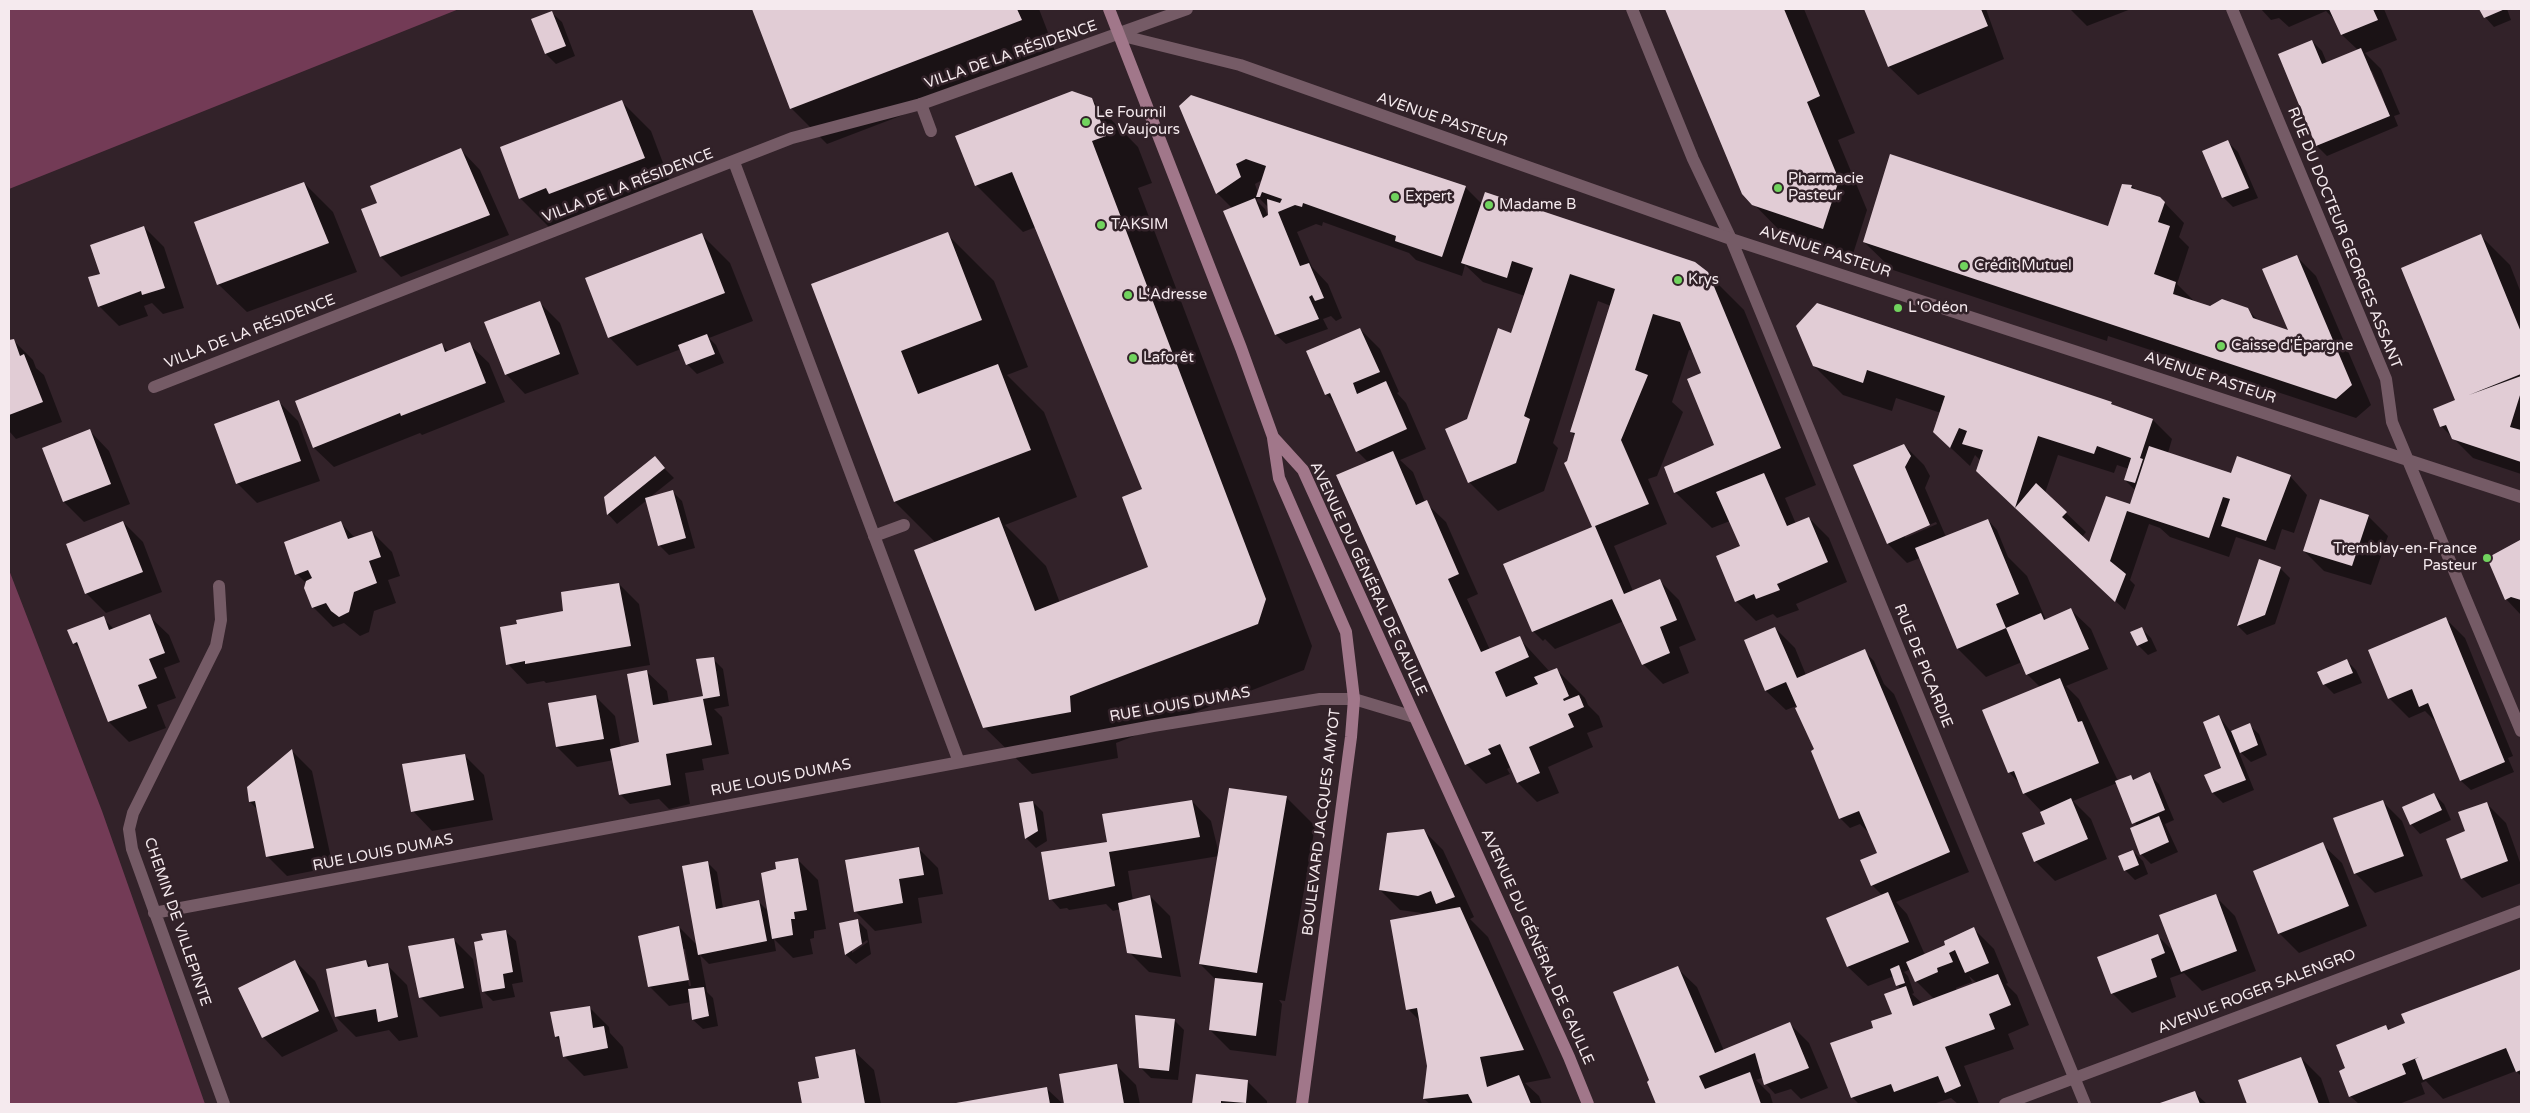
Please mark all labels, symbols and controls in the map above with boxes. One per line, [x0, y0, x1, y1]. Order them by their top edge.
street label: VILLA DE LA RÉSIDENCE [922, 17, 1100, 93]
street label: AVENUE PASTEUR [1374, 89, 1510, 151]
place label: Le Fournil de Vaujours [1096, 104, 1180, 139]
street label: RUE DU DOCTEUR GEORGES ASSANT [2283, 105, 2405, 371]
marker: Le Fournil de Vaujours [1080, 116, 1092, 128]
street label: VILLA DE LA RÉSIDENCE [540, 145, 716, 227]
place label: Pharmacie Pasteur [1788, 170, 1864, 205]
marker: Pharmacie Pasteur [1772, 182, 1784, 194]
place label: Expert [1405, 188, 1452, 206]
marker: Expert [1389, 191, 1401, 203]
place label: Madame B [1499, 196, 1576, 214]
marker: Madame B [1483, 199, 1495, 211]
place label: TAKSIM [1111, 216, 1168, 234]
marker: TAKSIM [1095, 219, 1107, 231]
street label: AVENUE PASTEUR [1757, 222, 1893, 282]
place label: Crédit Mutuel [1974, 257, 2072, 275]
marker: Crédit Mutuel [1958, 260, 1970, 272]
place label: Krys [1688, 271, 1719, 289]
marker: Krys [1672, 274, 1684, 286]
place label: L'Adresse [1138, 286, 1207, 304]
marker: L'Adresse [1122, 289, 1134, 301]
street label: VILLA DE LA RÉSIDENCE [162, 291, 338, 373]
place label: L'Odéon [1908, 299, 1968, 317]
marker: L'Odéon [1892, 302, 1904, 314]
place label: Caisse d'Épargne [2231, 337, 2353, 355]
marker: Caisse d'Épargne [2215, 340, 2227, 352]
street label: AVENUE PASTEUR [2142, 348, 2278, 408]
place label: Laforêt [1143, 349, 1194, 367]
marker: Laforêt [1127, 352, 1139, 364]
street label: AVENUE DU GÉNÉRAL DE GAULLE [1306, 459, 1430, 699]
place label: Tremblay-en-France Pasteur [2333, 540, 2477, 575]
marker: Tremblay-en-France Pasteur [2481, 552, 2493, 564]
street label: RUE DE PICARDIE [1890, 601, 1956, 731]
street label: RUE LOUIS DUMAS [1108, 684, 1252, 726]
street label: BOULEVARD JACQUES AMYOT [1299, 707, 1345, 937]
street label: RUE LOUIS DUMAS [709, 756, 853, 800]
street label: AVENUE DU GÉNÉRAL DE GAULLE [1477, 826, 1597, 1068]
street label: RUE LOUIS DUMAS [311, 831, 455, 875]
street label: CHEMIN DE VILLEPINTE [140, 835, 214, 1009]
street label: AVENUE ROGER SALENGRO [2155, 946, 2359, 1038]

